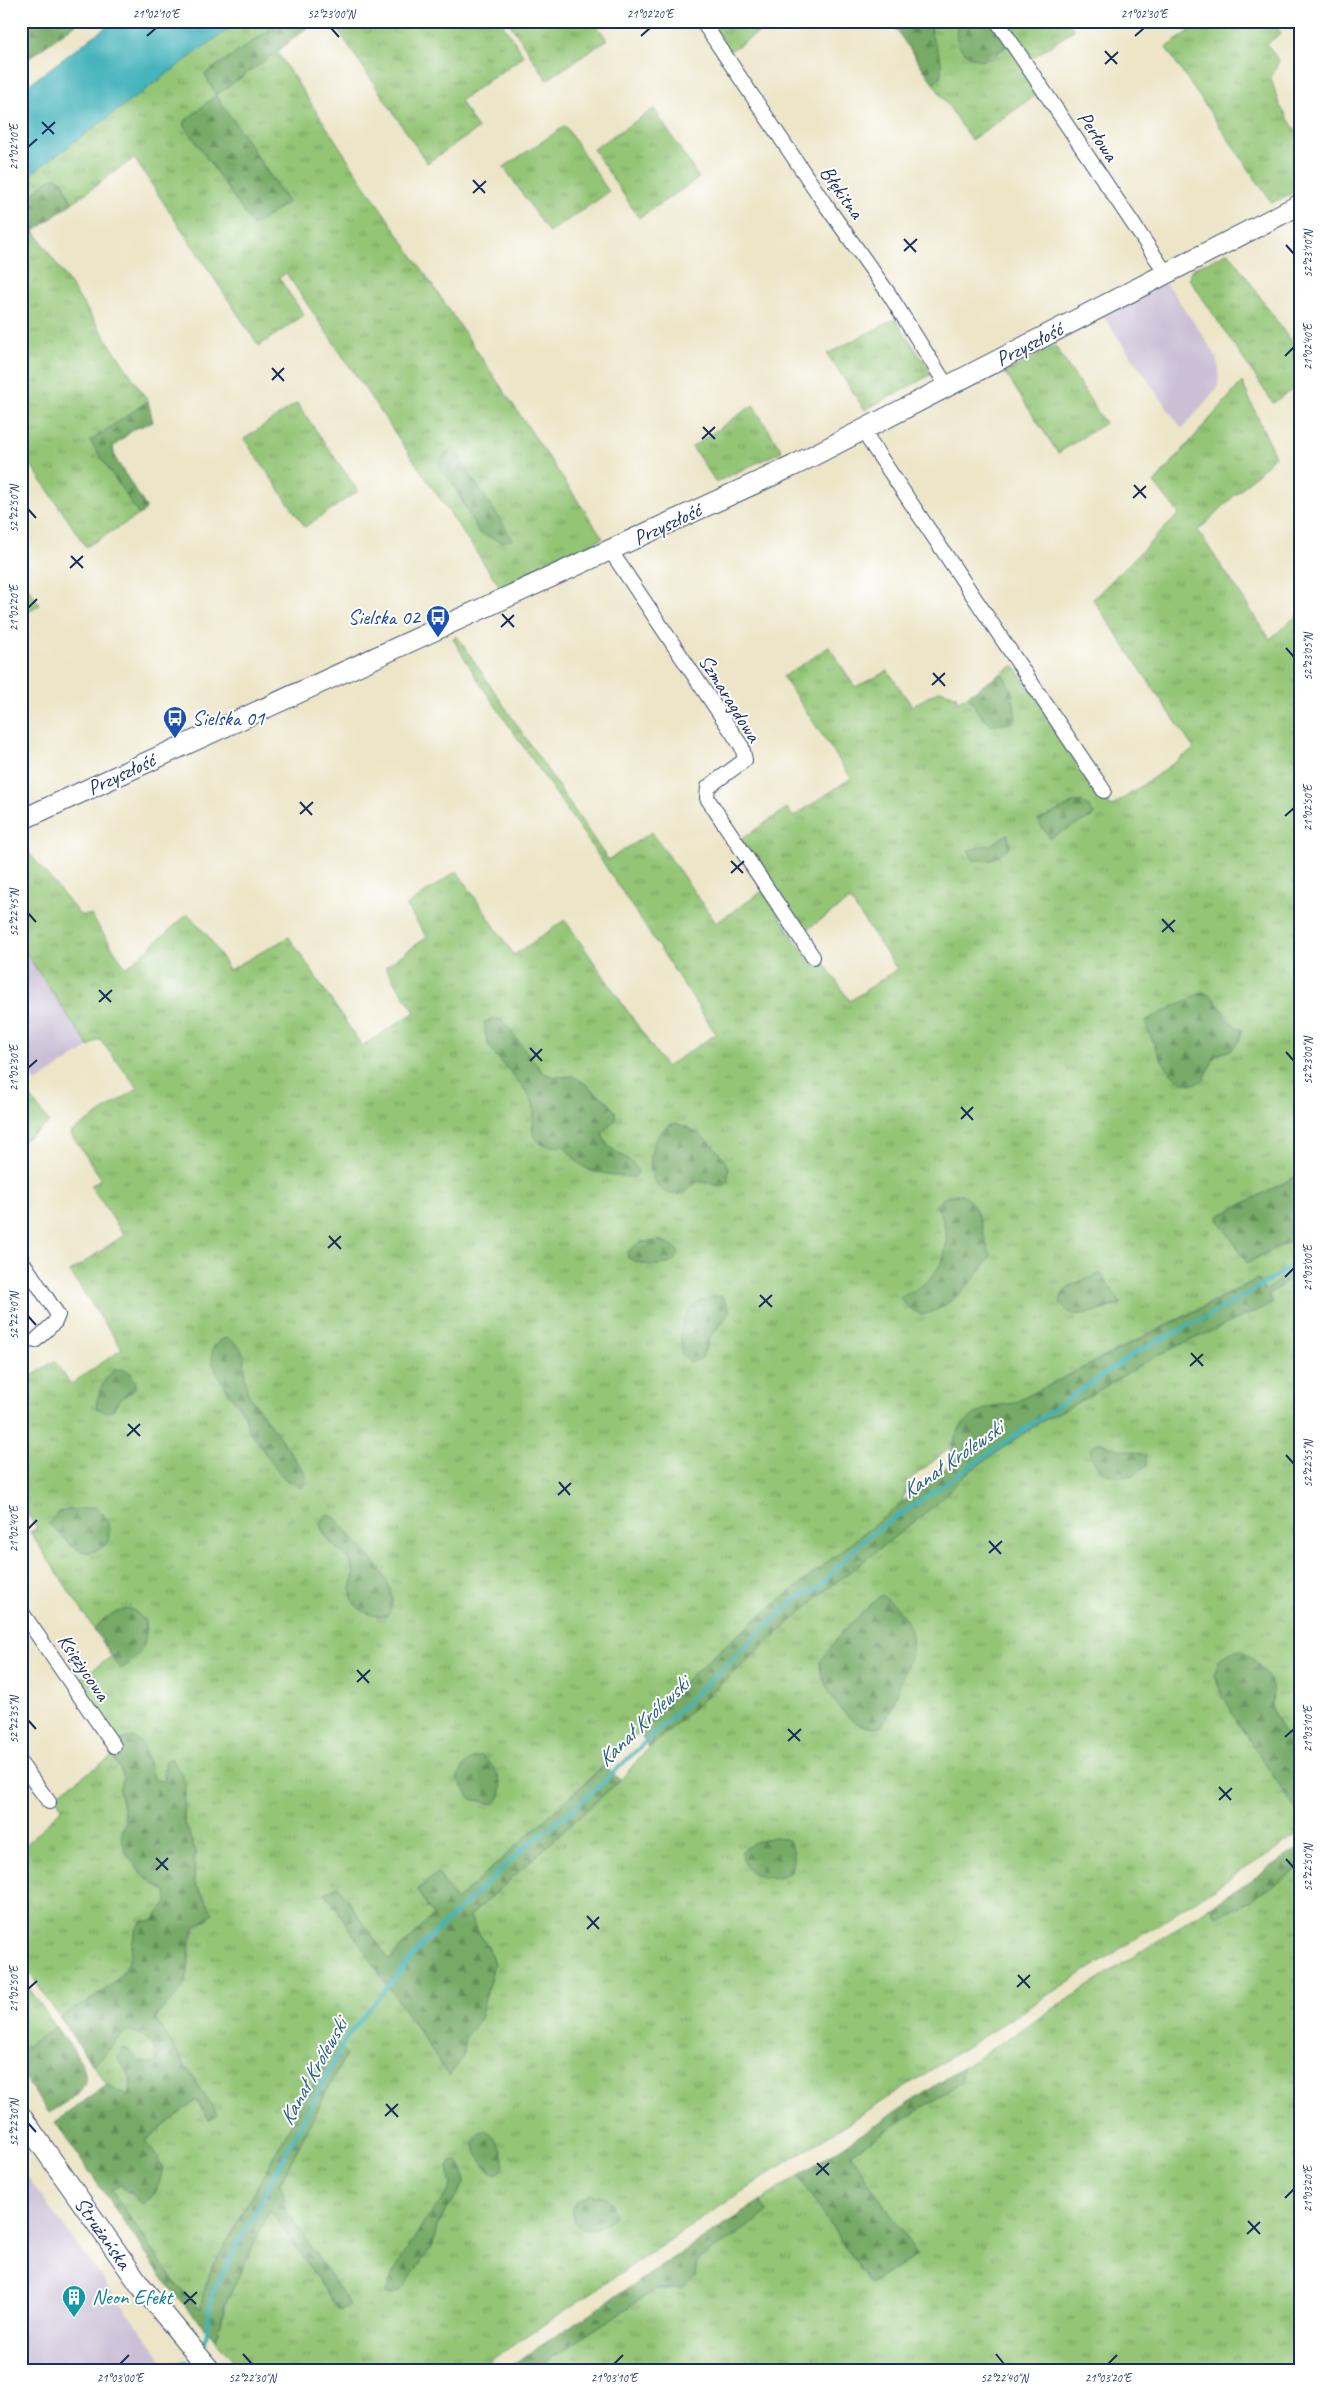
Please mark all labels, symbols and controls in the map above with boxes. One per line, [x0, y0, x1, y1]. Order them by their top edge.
text: 21°02'10"E [133, 6, 181, 22]
text: 52°23'00"N [307, 6, 356, 22]
text: 21°02'20"E [627, 6, 675, 22]
text: 21°02'30"E [1121, 6, 1169, 22]
street label: Perłowa [1072, 106, 1125, 167]
text: 21°02'10"E [6, 122, 22, 170]
street label: Błękitna [814, 160, 871, 225]
text: 52°23'10"N [1300, 229, 1316, 278]
street label: Przyszłość [991, 315, 1069, 372]
text: 21°02'40"E [1300, 322, 1316, 370]
text: 52°22'50"N [6, 484, 22, 533]
street label: Przyszłość [629, 496, 707, 551]
text: 21°02'20"E [6, 583, 22, 631]
place label: Sielska 02 [348, 604, 422, 630]
bus stop icon: Sielska 02 [425, 604, 451, 638]
text: 52°23'05"N [1300, 632, 1316, 681]
street label: Szmaragdowa [693, 649, 768, 748]
bus stop icon: Sielska 01 [162, 705, 188, 739]
place label: Sielska 01 [192, 705, 266, 731]
street label: Przyszłość [83, 746, 161, 801]
text: 21°02'50"E [1300, 783, 1316, 831]
text: 52°22'45"N [6, 888, 22, 937]
text: 52°23'00"N [1300, 1036, 1316, 1085]
text: 21°02'30"E [6, 1043, 22, 1091]
text: 21°03'00"E [1300, 1243, 1316, 1291]
text: 52°22'40"N [6, 1291, 22, 1340]
water label: Kanał Królewski [896, 1412, 1012, 1505]
text: 52°22'55"N [1300, 1439, 1316, 1488]
text: 21°02'40"E [6, 1504, 22, 1552]
street label: Księżycowa [52, 1628, 117, 1707]
water label: Kanał Królewski [591, 1668, 698, 1773]
text: 52°22'35"N [6, 1695, 22, 1744]
text: 21°03'10"E [1300, 1704, 1316, 1752]
text: 52°22'50"N [1300, 1843, 1316, 1892]
text: 21°02'50"E [6, 1964, 22, 2012]
water label: Kanał Królewski [272, 2010, 356, 2130]
text: 52°22'30"N [6, 2098, 22, 2147]
text: 21°03'20"E [1300, 2164, 1316, 2212]
street label: Strużańska [69, 2192, 138, 2276]
building icon: Neon Efekt [61, 2284, 87, 2318]
place label: Neon Efekt [92, 2284, 174, 2310]
text: 21°03'00"E [97, 2370, 145, 2386]
text: 52°22'30"N [228, 2370, 277, 2386]
text: 21°03'10"E [591, 2370, 639, 2386]
text: 52°22'40"N [980, 2370, 1029, 2386]
text: 21°03'20"E [1085, 2370, 1133, 2386]

